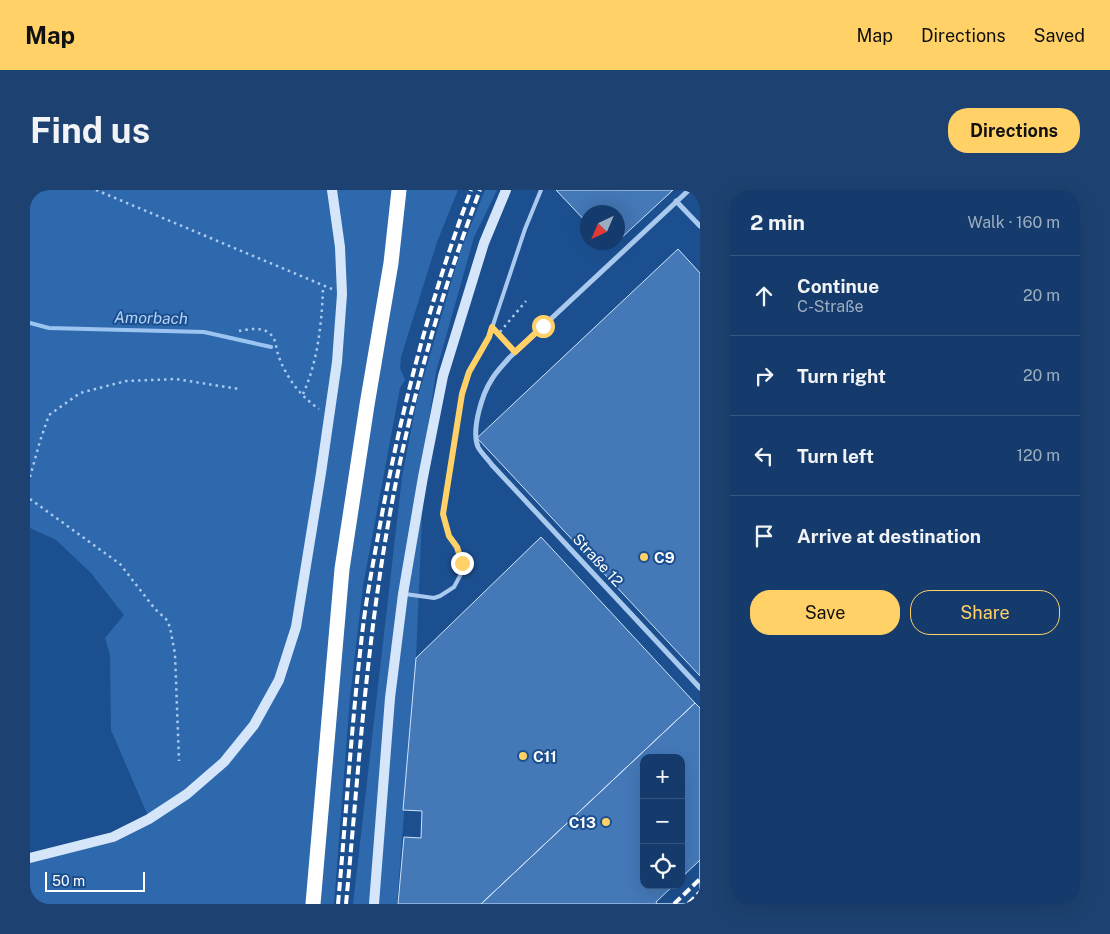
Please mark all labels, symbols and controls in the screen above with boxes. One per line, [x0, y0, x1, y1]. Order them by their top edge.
text: Map [25, 21, 75, 49]
text: Map [856, 25, 893, 46]
text: Directions [921, 25, 1006, 46]
text: Saved [1034, 25, 1085, 46]
button: Directions [948, 108, 1080, 153]
text: Find us [30, 110, 150, 151]
north arrow [580, 205, 625, 250]
text: 2 min [750, 210, 805, 235]
text: Walk · 160 m [968, 213, 1060, 232]
text: Continue [797, 275, 879, 297]
icon: ahead [750, 282, 778, 310]
text: 20 m [1023, 286, 1060, 305]
text: C-Straße [797, 297, 864, 316]
water label: Amorbach [114, 308, 188, 328]
route start [532, 315, 555, 338]
icon: right [750, 362, 778, 390]
text: Turn right [797, 365, 886, 387]
text: 20 m [1023, 366, 1060, 385]
icon: left [750, 442, 778, 470]
text: Turn left [797, 445, 874, 467]
text: 120 m [1016, 446, 1060, 465]
icon: arrive [750, 522, 778, 550]
text: Arrive at destination [797, 525, 981, 547]
street label: Straße 12 [569, 530, 627, 590]
place label: C9 [654, 549, 675, 566]
marker: C9 [638, 551, 650, 563]
route end [451, 552, 474, 575]
button: Save [750, 590, 900, 635]
button: Share [910, 590, 1060, 635]
place label: C11 [533, 748, 557, 765]
marker: C11 [517, 750, 529, 762]
map controls [640, 754, 685, 889]
button: + [640, 754, 685, 799]
button: − [640, 799, 685, 844]
place label: C13 [569, 814, 596, 831]
marker: C13 [600, 816, 612, 828]
button: locate [640, 844, 685, 889]
scale bar [45, 869, 145, 892]
text: 50 m [52, 873, 85, 889]

